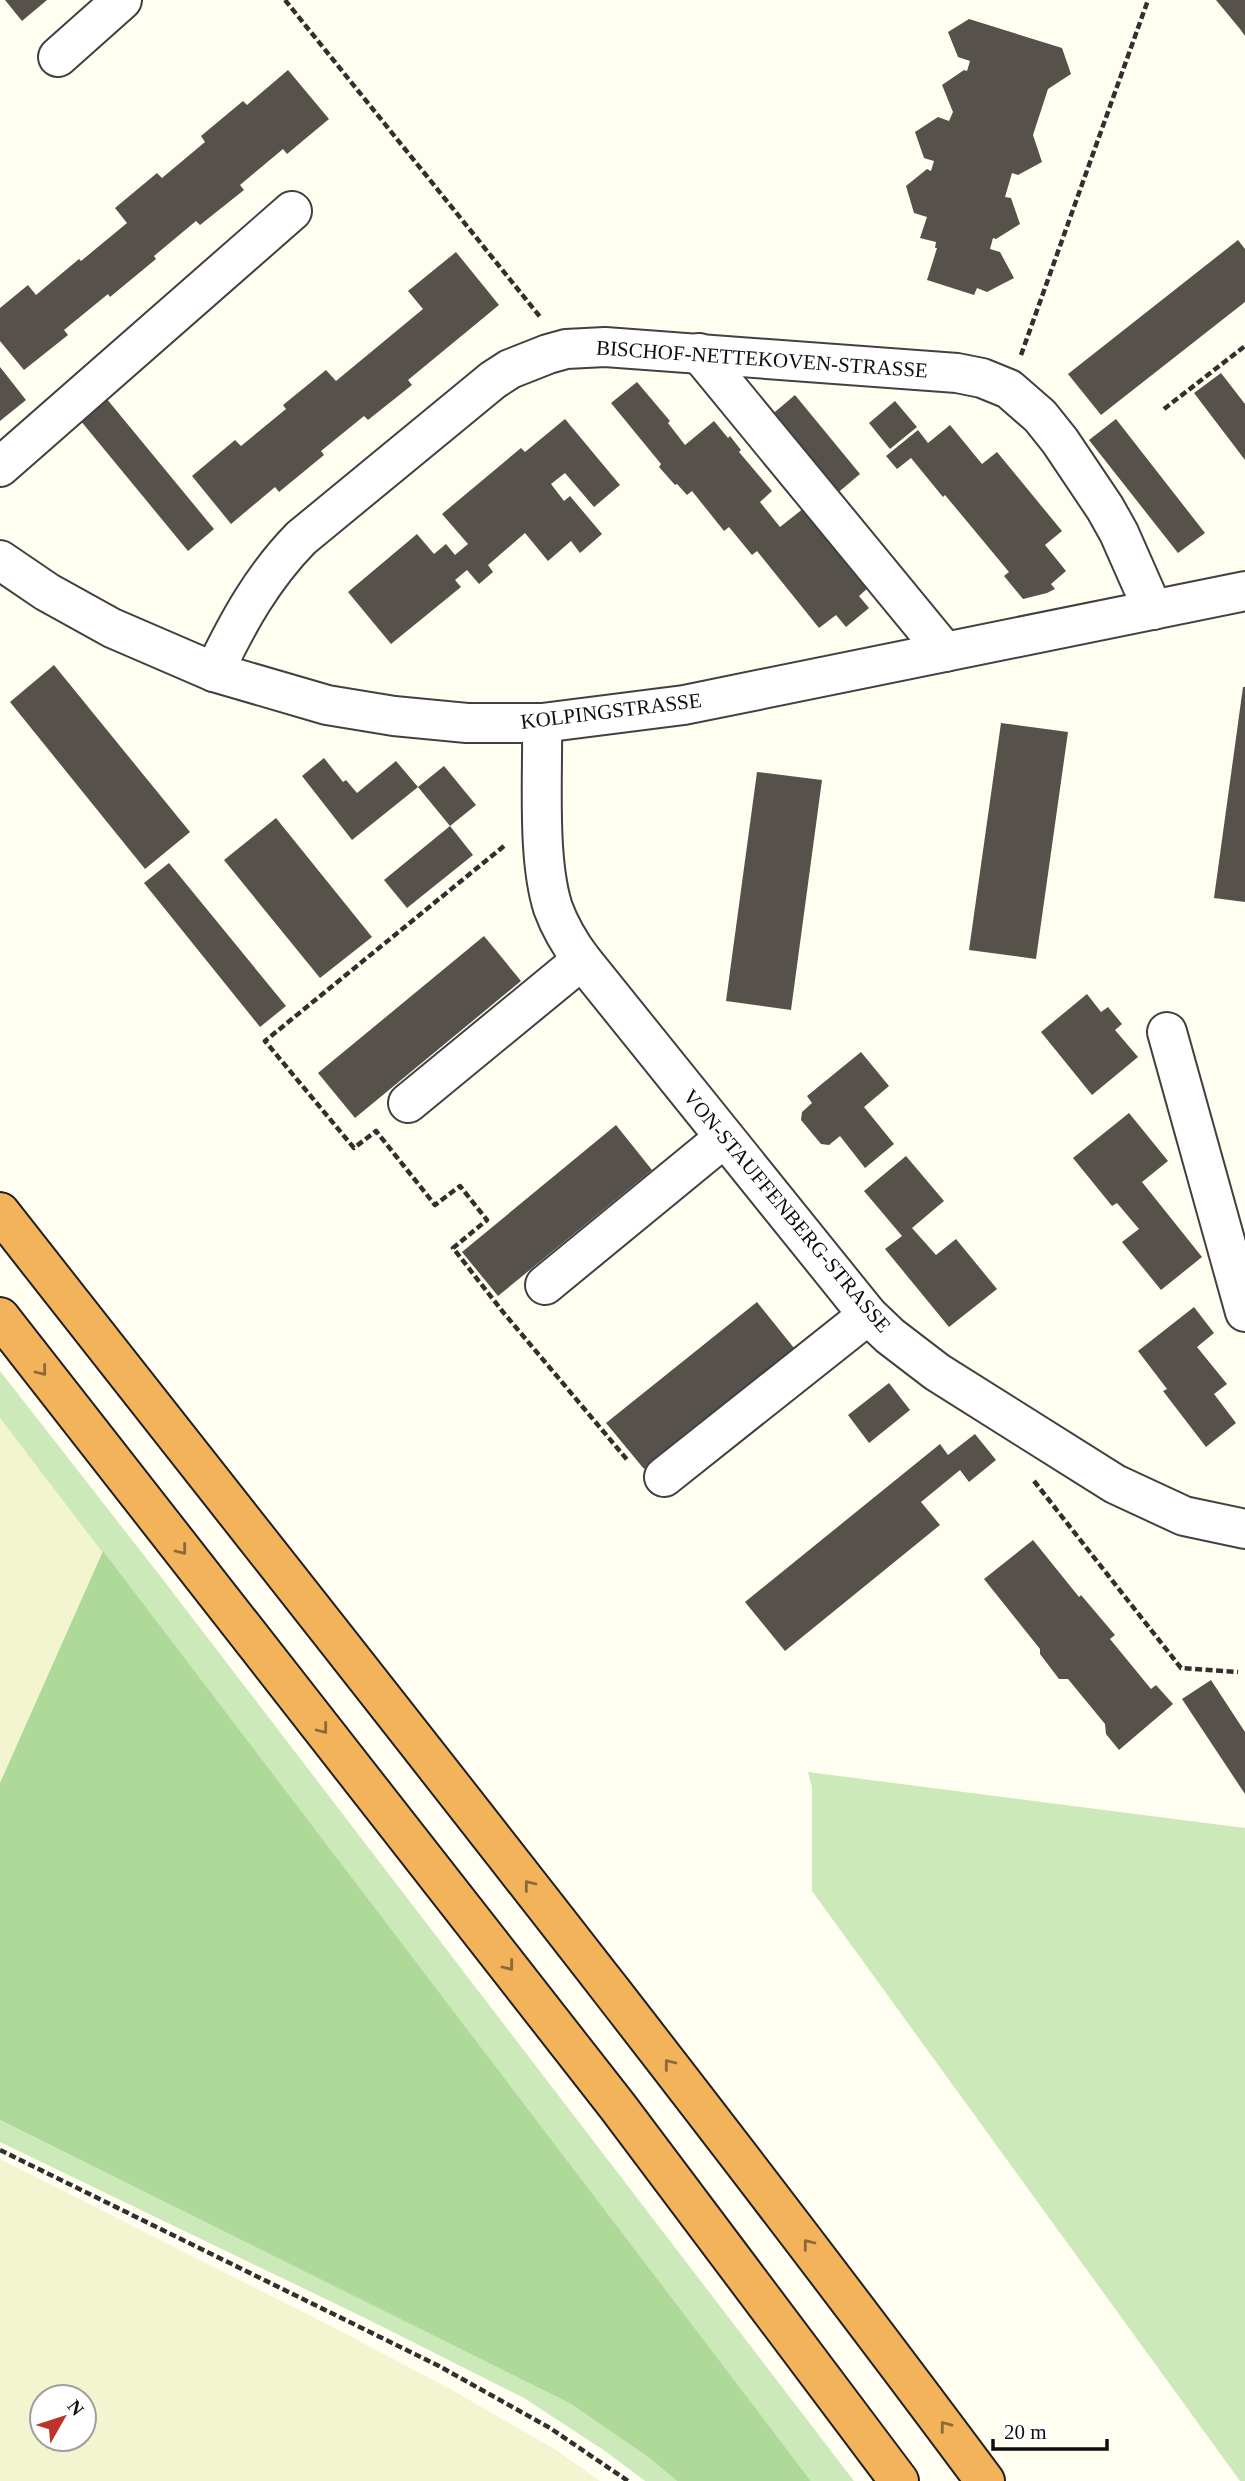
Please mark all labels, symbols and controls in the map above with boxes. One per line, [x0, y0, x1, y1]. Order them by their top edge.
street label: BISCHOF-NETTEKOVEN-STRASSE [595, 335, 929, 383]
street label: KOLPINGSTRASSE [519, 688, 703, 734]
street label: VON-STAUFFENBERG-STRASSE [678, 1085, 896, 1337]
one-way arrow [33, 1364, 46, 1376]
one-way arrow [174, 1543, 187, 1555]
one-way arrow [314, 1722, 327, 1734]
one-way arrow [525, 1880, 538, 1892]
one-way arrow [500, 1958, 513, 1971]
one-way arrow [665, 2059, 678, 2072]
one-way arrow [803, 2240, 816, 2252]
north arrow [28, 2383, 98, 2453]
text: N [63, 2396, 88, 2420]
scale bar [993, 2408, 1107, 2452]
text: 20 m [1004, 2420, 1047, 2444]
one-way arrow [940, 2421, 953, 2434]

